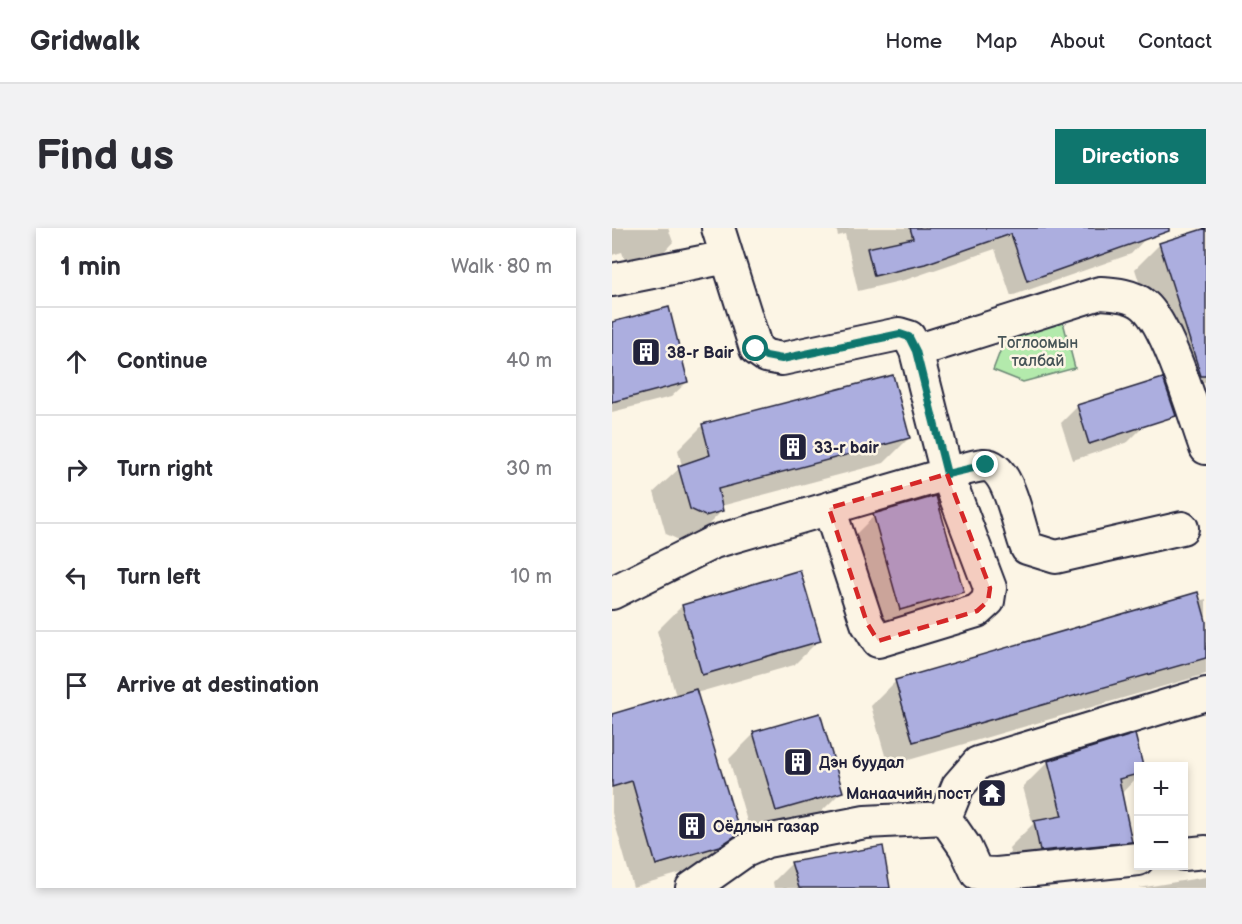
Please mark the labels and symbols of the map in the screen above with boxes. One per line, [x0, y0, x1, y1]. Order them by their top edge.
park label: Тоглоомын талбай [998, 334, 1078, 371]
route start [742, 335, 768, 361]
building icon: 38-r Bair [630, 336, 662, 368]
place label: 38-r Bair [667, 344, 735, 363]
building icon: 33-r bair [777, 431, 809, 463]
place label: 33-r bair [814, 439, 879, 458]
route end [972, 451, 998, 477]
building icon: Дэн буудал [782, 746, 814, 778]
place label: Дэн буудал [819, 754, 905, 773]
temple icon: Манаачийн пост [976, 777, 1008, 809]
place label: Манаачийн пост [846, 785, 971, 804]
building icon: Оёдлын газар [676, 810, 708, 842]
place label: Оёдлын газар [713, 818, 820, 837]

